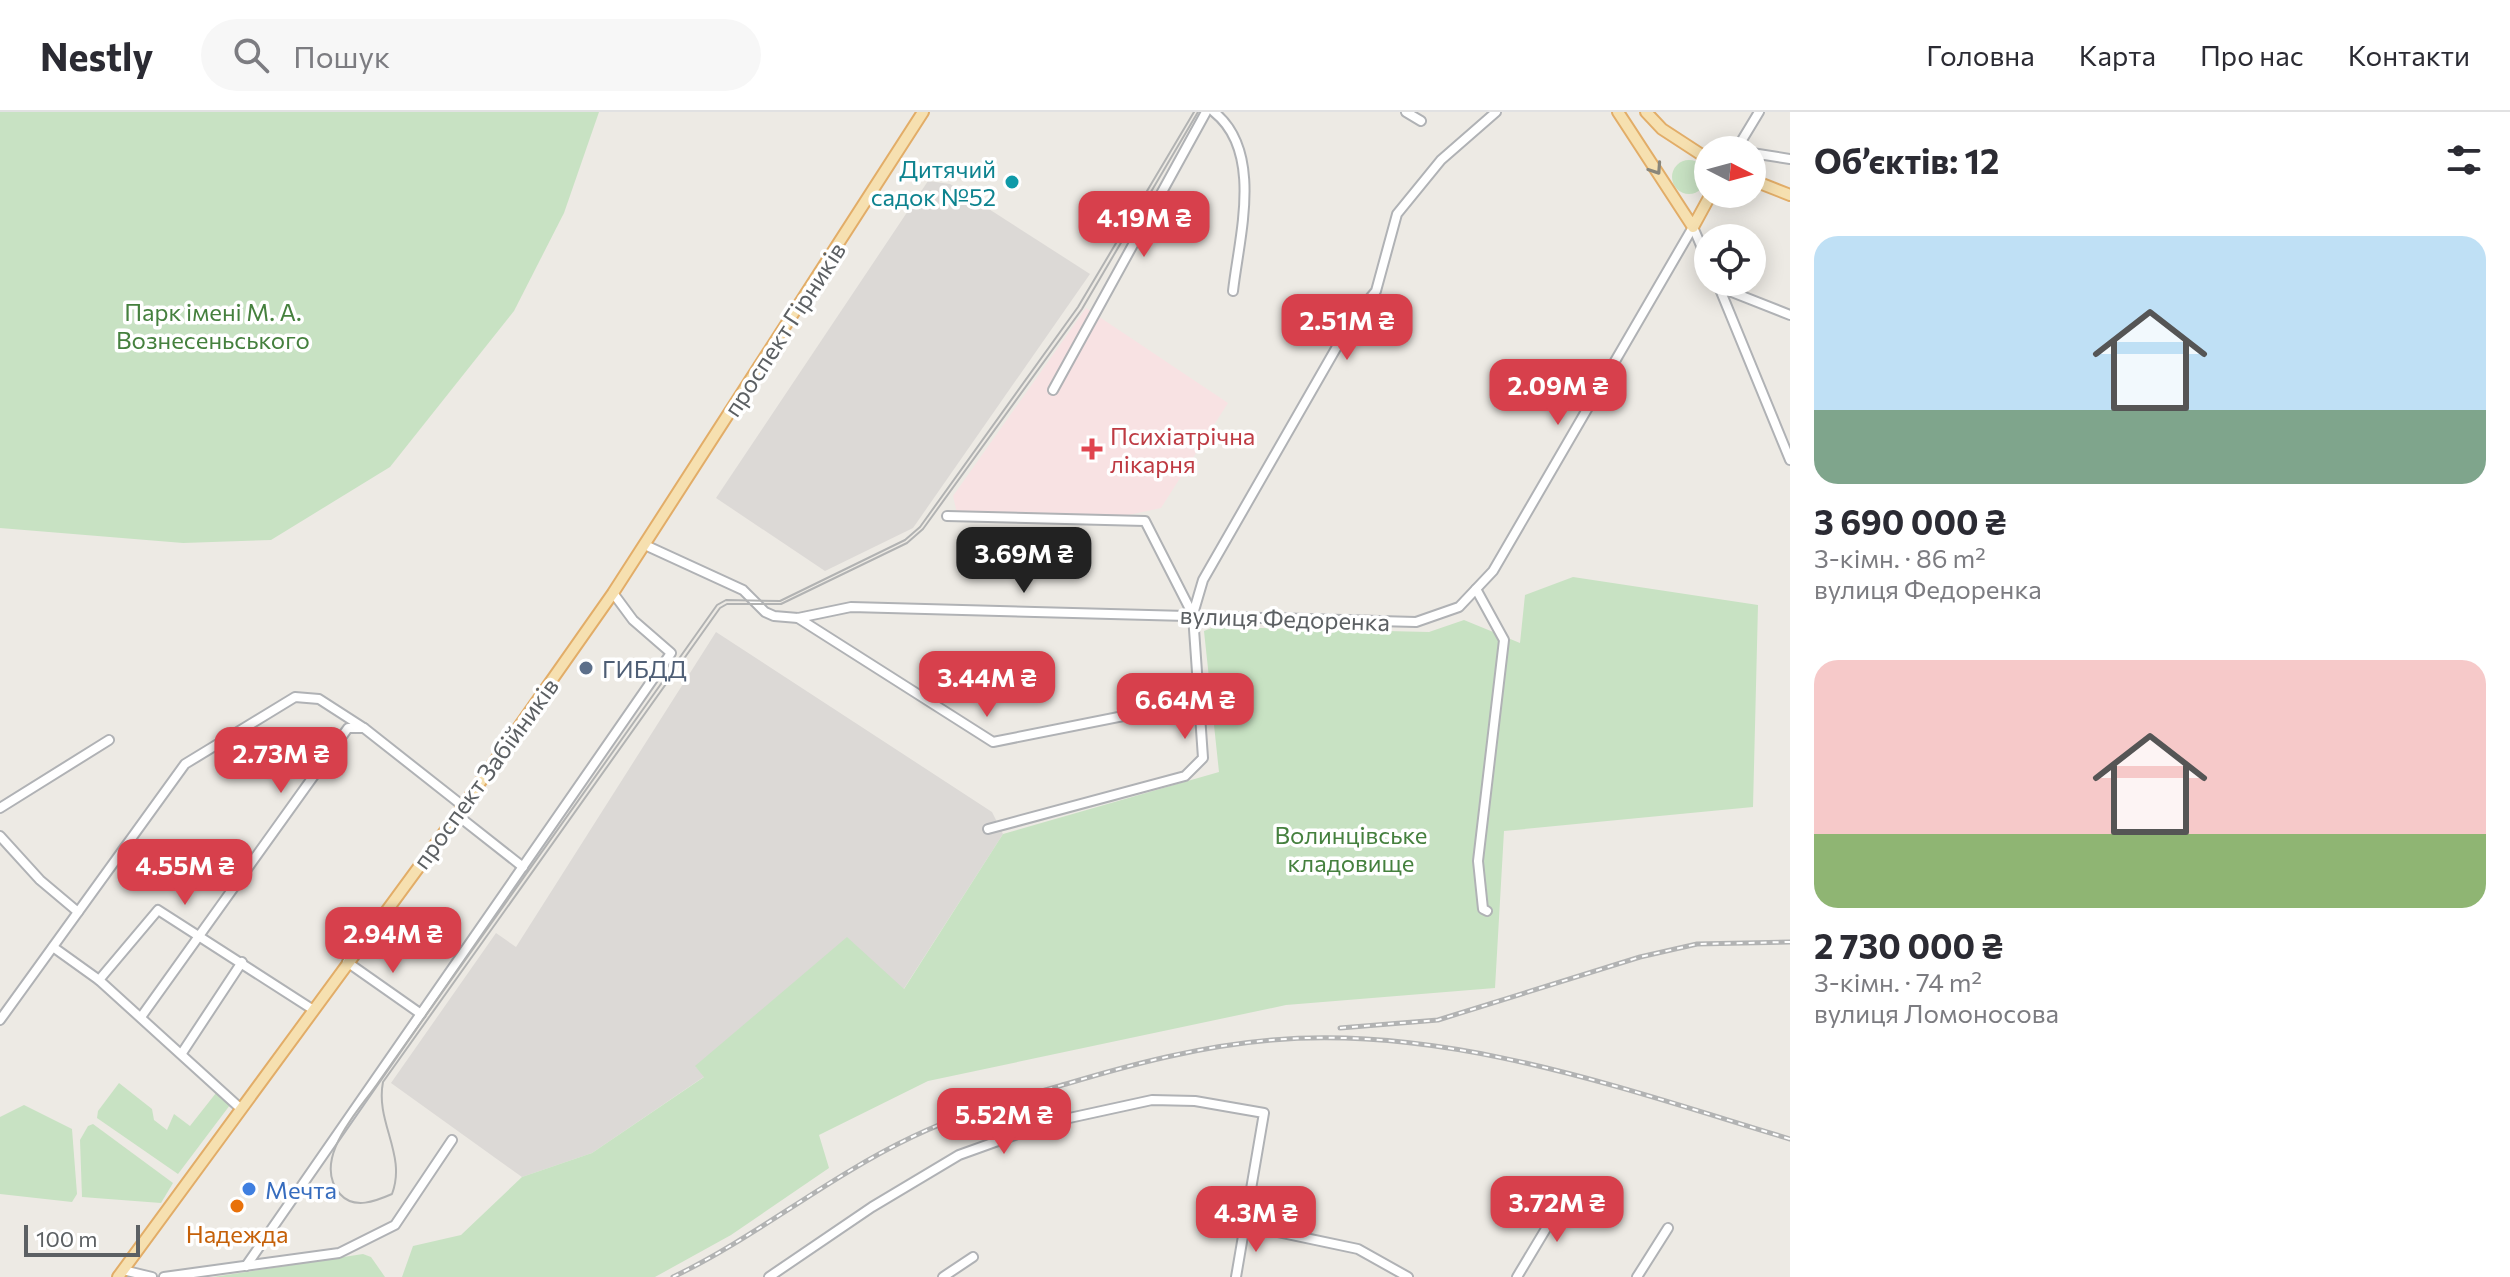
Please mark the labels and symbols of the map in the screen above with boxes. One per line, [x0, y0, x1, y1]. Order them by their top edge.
north arrow [1694, 136, 1766, 208]
place label: Дитячий садок №52 [871, 154, 996, 211]
one-way arrow [1647, 160, 1662, 175]
marker: Дитячий садок №52 [1003, 173, 1021, 191]
pin: 4.19M ₴ [1070, 191, 1218, 259]
street label: проспект Гірників [717, 236, 851, 422]
pin: 2.51M ₴ [1273, 294, 1421, 362]
park label: Парк імені М. А. Вознесеньського [116, 297, 310, 354]
pin: 2.09M ₴ [1484, 359, 1632, 427]
place label: Психіатрічна лікарня [1110, 421, 1255, 478]
marker: Психіатрічна лікарня [1081, 438, 1103, 460]
pin: 3.69M ₴ [950, 527, 1098, 595]
street label: вулиця Федоренка [1179, 600, 1391, 636]
pin: 3.44M ₴ [913, 651, 1061, 719]
place label: ГИБДД [602, 654, 687, 683]
marker: ГИБДД [577, 659, 595, 677]
street label: проспект Забійників [406, 672, 564, 874]
pin: 6.64M ₴ [1111, 673, 1259, 741]
pin: 2.73M ₴ [207, 727, 355, 795]
park label: Волинцівське кладовище [1275, 820, 1427, 877]
pin: 4.55M ₴ [111, 839, 259, 907]
pin: 2.94M ₴ [319, 907, 467, 975]
pin: 5.52M ₴ [930, 1088, 1078, 1156]
place label: Мечта [265, 1175, 337, 1204]
pin: 3.72M ₴ [1483, 1176, 1631, 1244]
marker: Мечта [240, 1180, 258, 1198]
pin: 4.3M ₴ [1191, 1186, 1321, 1254]
marker: Надежда [228, 1197, 246, 1215]
place label: Надежда [186, 1219, 288, 1248]
scale bar [24, 1221, 140, 1257]

